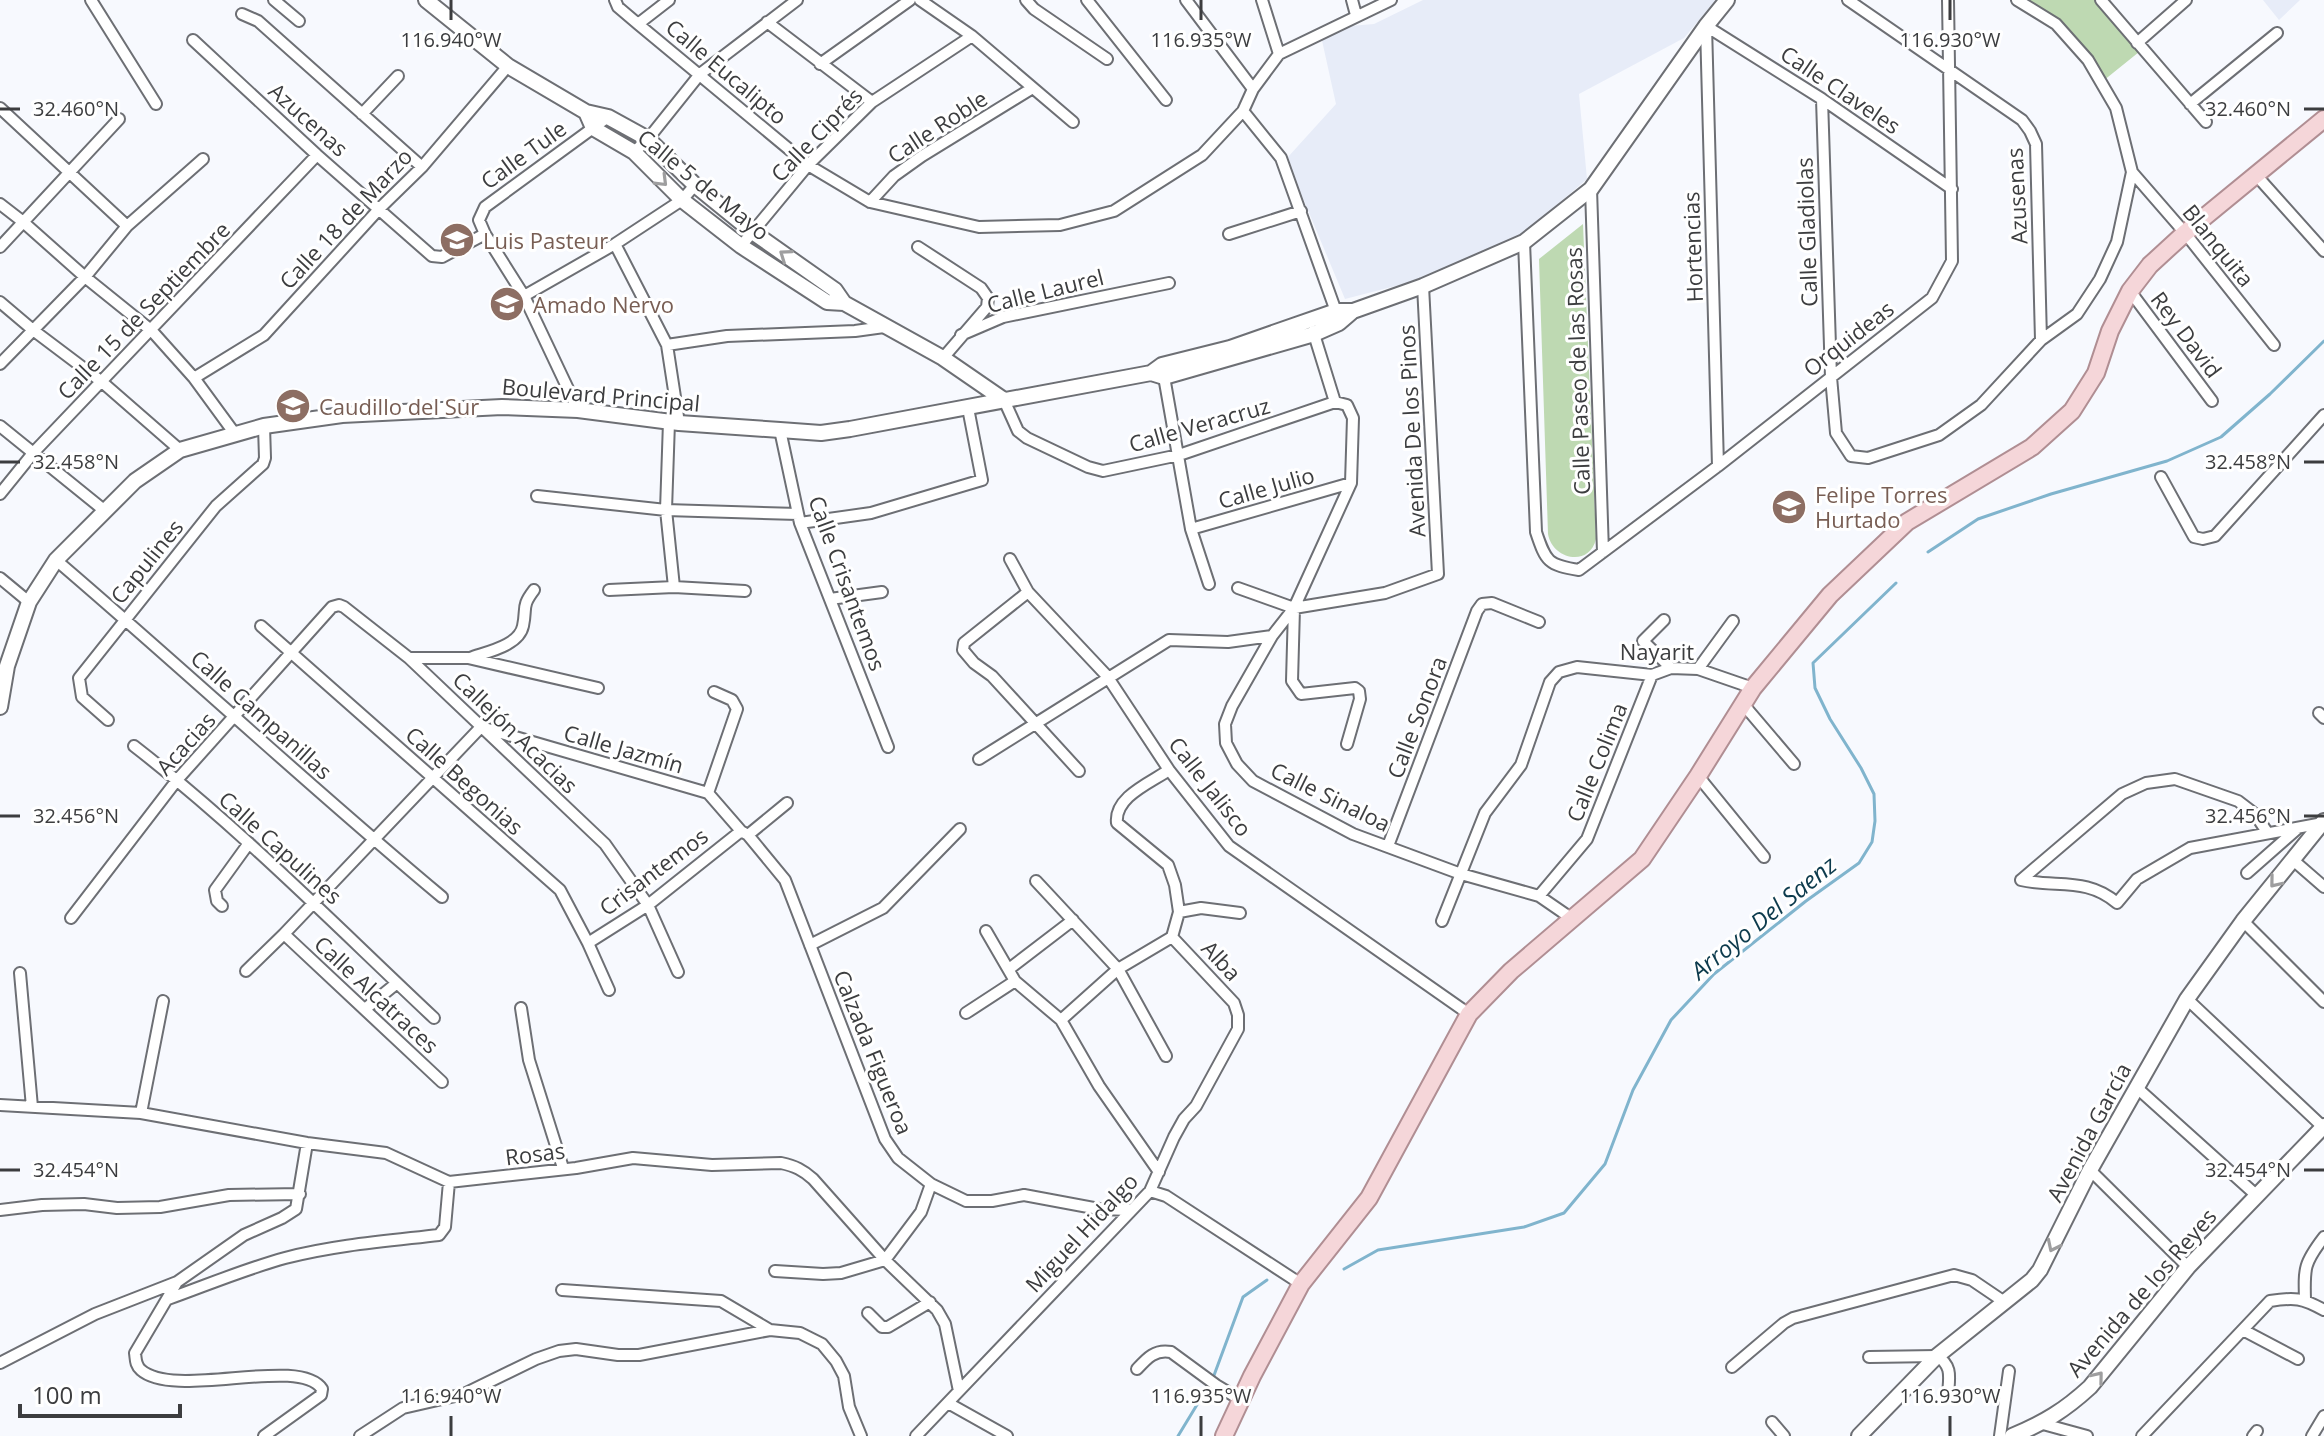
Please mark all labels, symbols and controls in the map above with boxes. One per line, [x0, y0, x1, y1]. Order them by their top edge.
street label: Calle Eucalipto [660, 11, 794, 131]
text: 116.940°W [401, 26, 502, 53]
text: 116.935°W [1151, 26, 1252, 53]
text: 116.930°W [1900, 26, 2001, 53]
street label: Calle Claveles [1775, 38, 1907, 140]
street label: Azucenas [263, 75, 355, 163]
street label: Calle Ciprés [764, 80, 868, 188]
street label: Calle Roble [881, 83, 993, 169]
text: 32.460°N [33, 95, 119, 122]
text: 32.460°N [2205, 95, 2291, 122]
street label: Calle Tule [474, 113, 572, 195]
street label: Calle 5 de Mayo [632, 122, 776, 246]
street label: Calle 18 de Marzo [272, 141, 418, 295]
street label: Azusenas [1998, 147, 2034, 245]
street label: Calle Gladiolas [1788, 157, 1824, 307]
one-way arrow [653, 171, 668, 186]
street label: Hortencias [1675, 191, 1709, 303]
street label: Blanquita [2176, 197, 2262, 293]
street label: Calle 15 de Septiembre [50, 215, 236, 405]
school or university icon: Luis Pasteur [438, 221, 476, 259]
place label: Luis Pasteur [483, 225, 608, 255]
street label: Calle Paseo de las Rosas [1558, 247, 1596, 495]
one-way arrow [779, 250, 793, 264]
street label: Calle Laurel [983, 261, 1107, 319]
school or university icon: Amado Nervo [488, 285, 526, 323]
street label: Rey David [2145, 285, 2229, 383]
place label: Amado Nervo [533, 289, 674, 319]
street label: Orquideas [1797, 293, 1899, 383]
street label: Avenida De los Pinos [1390, 324, 1432, 538]
street label: Boulevard Principal [501, 370, 701, 418]
school or university icon: Caudillo del Sur [274, 387, 312, 425]
street label: Calle Veracruz [1125, 390, 1273, 458]
place label: Caudillo del Sur [319, 391, 479, 421]
text: 32.458°N [33, 448, 119, 475]
text: 32.458°N [2205, 448, 2291, 475]
street label: Calle Julio [1214, 459, 1318, 515]
place label: Felipe Torres Hurtado [1815, 479, 1948, 534]
school or university icon: Felipe Torres Hurtado [1770, 488, 1808, 526]
street label: Calle Crisantemos [802, 491, 894, 675]
street label: Capulines [103, 513, 189, 609]
street label: Nayarit [1620, 636, 1694, 666]
street label: Calle Campanillas [185, 643, 339, 785]
street label: Calle Sonora [1379, 652, 1453, 782]
street label: Callejón Acacias [447, 665, 585, 799]
street label: Calle Colima [1558, 698, 1634, 826]
street label: Acacias [149, 705, 221, 781]
street label: Calle Jazmín [561, 717, 687, 779]
street label: Calle Begonias [400, 719, 530, 841]
street label: Calle Jalisco [1163, 730, 1259, 842]
street label: Calle Sinaloa [1266, 754, 1396, 838]
street label: Calle Capulines [213, 784, 349, 910]
text: 32.456°N [33, 802, 119, 829]
text: 32.456°N [2205, 802, 2291, 829]
street label: Crisantemos [593, 820, 713, 922]
water label: Arroyo Del Saenz [1681, 848, 1843, 987]
one-way arrow [2270, 873, 2285, 887]
street label: Calle Alcatraces [308, 928, 446, 1060]
street label: Alba [1196, 933, 1248, 987]
street label: Calzada Figueroa [827, 965, 921, 1139]
street label: Avenida García [2039, 1057, 2137, 1207]
street label: Rosas [503, 1134, 567, 1172]
text: 32.454°N [33, 1156, 119, 1183]
text: 32.454°N [2205, 1156, 2291, 1183]
street label: Miguel Hidalgo [1018, 1166, 1144, 1298]
street label: Avenida de los Reyes [2059, 1201, 2223, 1383]
one-way arrow [2047, 1238, 2063, 1252]
scale bar [20, 1368, 180, 1418]
one-way arrow [2089, 1371, 2103, 1386]
text: 100 m [32, 1378, 102, 1411]
text: 116.940°W [401, 1382, 502, 1409]
text: 116.935°W [1151, 1382, 1252, 1409]
text: 116.930°W [1900, 1382, 2001, 1409]

